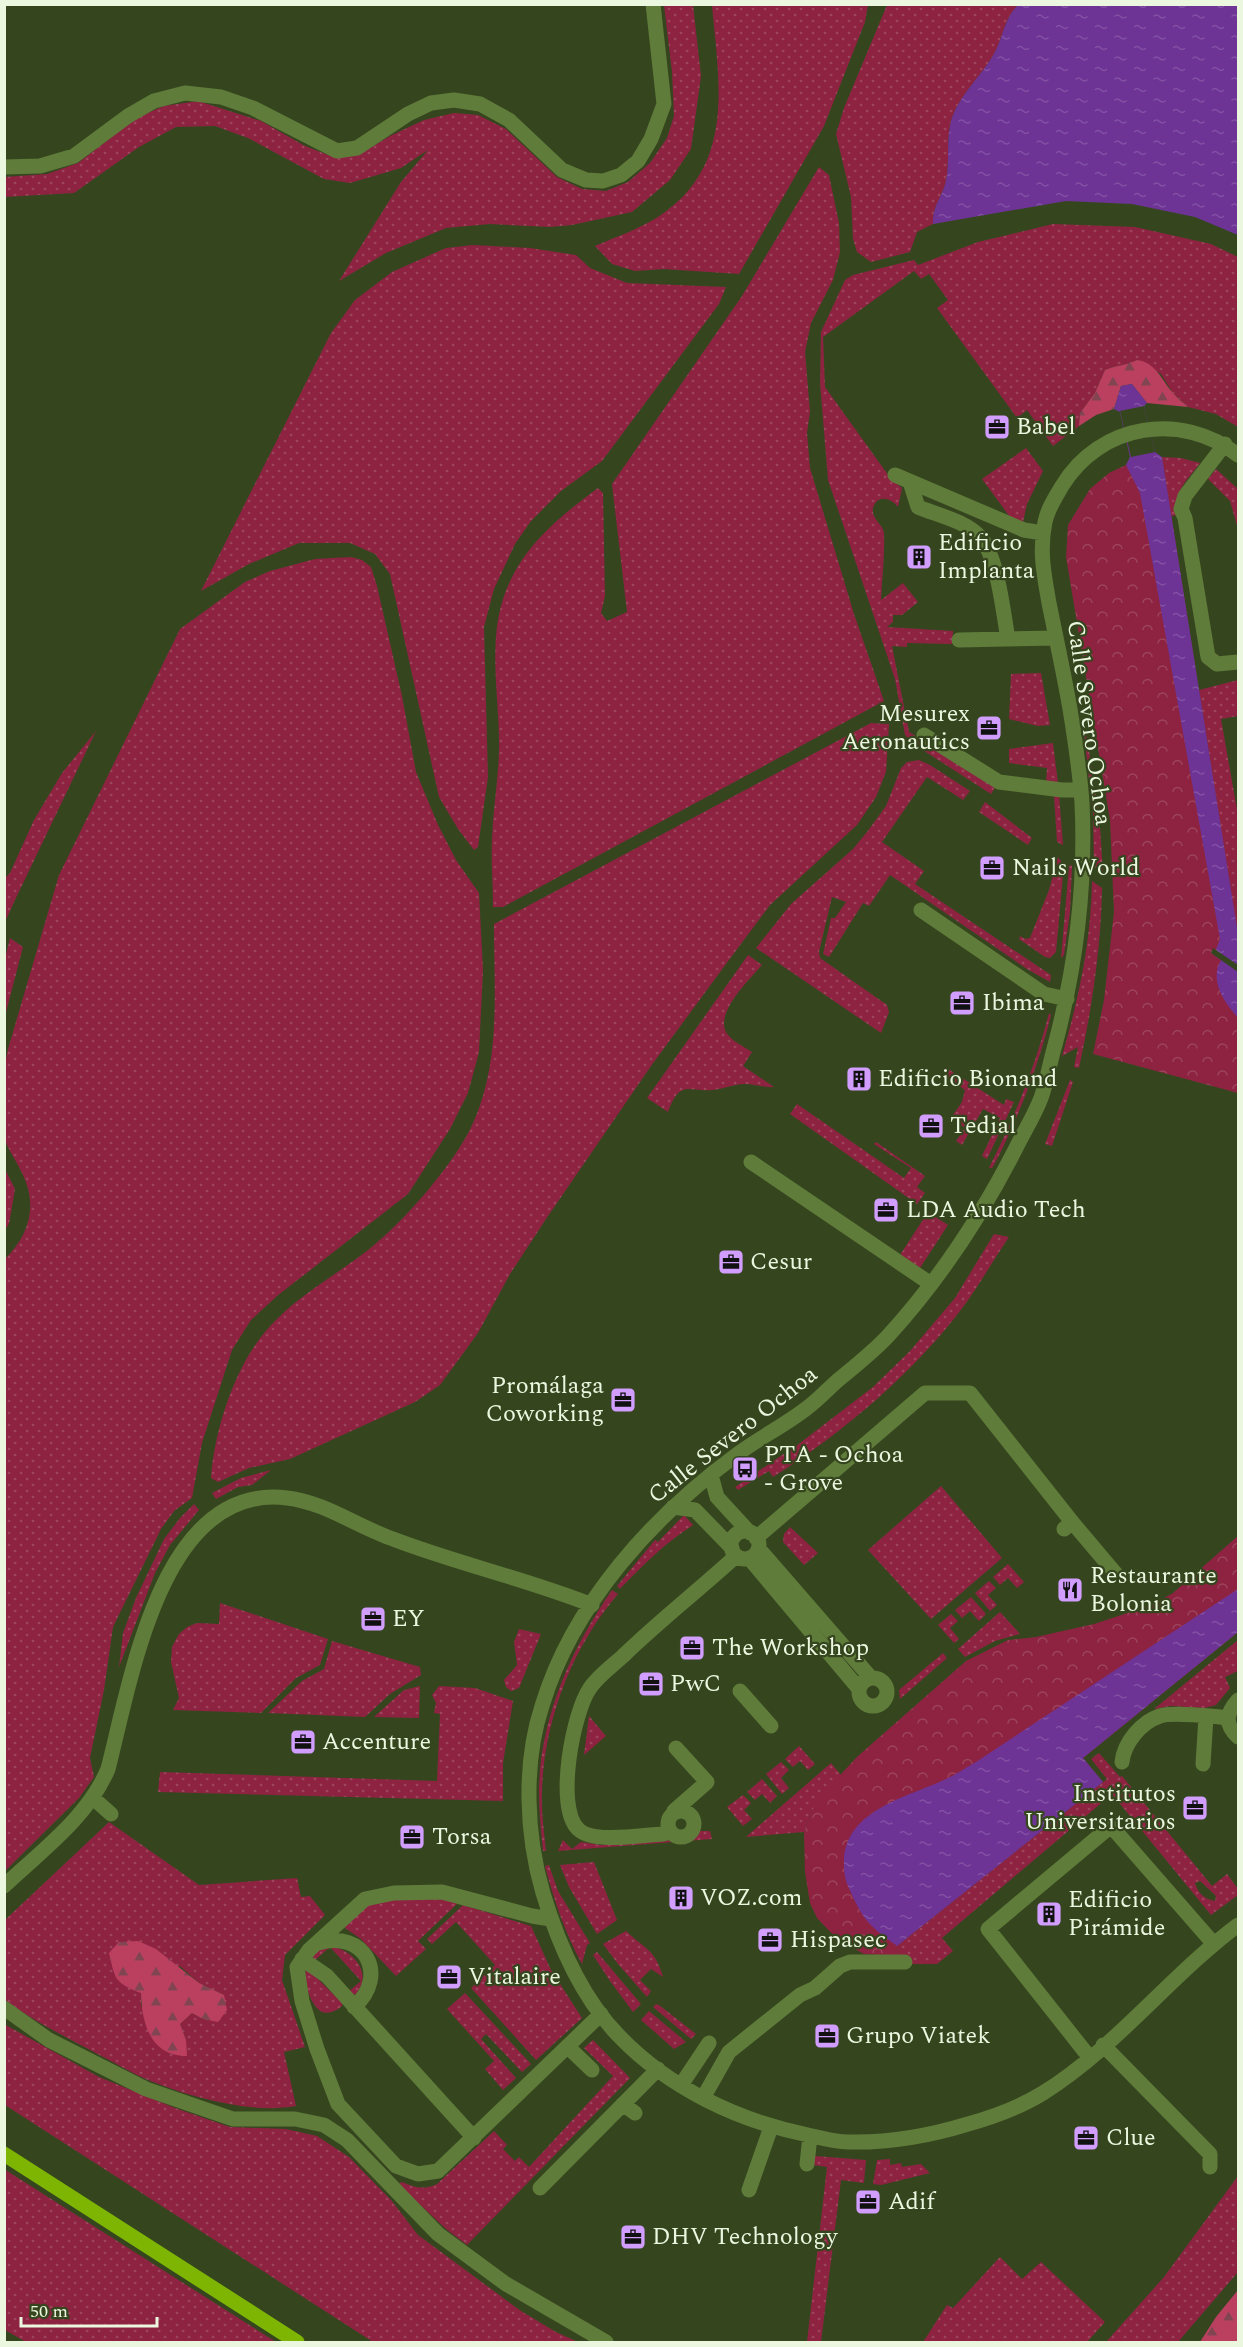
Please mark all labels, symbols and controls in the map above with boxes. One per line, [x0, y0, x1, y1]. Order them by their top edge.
place label: Babel [1016, 409, 1076, 445]
office icon: Babel [982, 412, 1012, 442]
place label: Edificio Implanta [938, 525, 1035, 589]
building icon: Edificio Implanta [904, 542, 934, 572]
street label: Calle Severo Ochoa [1057, 618, 1121, 828]
place label: Mesurex Aeronautics [841, 696, 970, 760]
office icon: Mesurex Aeronautics [974, 713, 1004, 743]
place label: Nails World [1012, 850, 1140, 886]
office icon: Nails World [977, 853, 1007, 883]
place label: Ibima [982, 985, 1045, 1021]
office icon: Ibima [947, 988, 977, 1018]
place label: Edificio Bionand [878, 1061, 1058, 1097]
building icon: Edificio Bionand [844, 1064, 874, 1094]
place label: Tedial [950, 1108, 1016, 1144]
office icon: Tedial [916, 1111, 946, 1141]
place label: LDA Audio Tech [906, 1192, 1086, 1228]
office icon: LDA Audio Tech [871, 1195, 901, 1225]
place label: Cesur [750, 1244, 812, 1280]
office icon: Cesur [716, 1247, 746, 1277]
street label: Calle Severo Ochoa [640, 1357, 826, 1513]
place label: Promálaga Coworking [486, 1368, 604, 1432]
office icon: Promálaga Coworking [608, 1385, 638, 1415]
place label: PTA - Ochoa - Grove [764, 1437, 904, 1501]
bus stop icon: PTA - Ochoa - Grove [730, 1454, 760, 1484]
place label: Restaurante Bolonia [1090, 1558, 1217, 1622]
restaurant icon: Restaurante Bolonia [1055, 1575, 1085, 1605]
place label: EY [392, 1601, 425, 1637]
office icon: EY [358, 1604, 388, 1634]
place label: The Workshop [712, 1630, 869, 1666]
office icon: The Workshop [677, 1633, 707, 1663]
place label: PwC [670, 1666, 721, 1702]
office icon: PwC [636, 1669, 666, 1699]
place label: Accenture [322, 1724, 431, 1760]
office icon: Accenture [288, 1727, 318, 1757]
place label: Institutos Universitarios [1025, 1776, 1176, 1840]
office icon: Institutos Universitarios [1180, 1793, 1210, 1823]
place label: Torsa [432, 1819, 492, 1855]
office icon: Torsa [397, 1822, 427, 1852]
place label: VOZ.com [700, 1880, 802, 1916]
place label: Edificio Pirámide [1068, 1882, 1165, 1946]
building icon: VOZ.com [666, 1883, 696, 1913]
building icon: Edificio Pirámide [1034, 1899, 1064, 1929]
place label: Hispasec [790, 1922, 886, 1958]
office icon: Hispasec [755, 1925, 785, 1955]
place label: Vitalaire [468, 1959, 561, 1995]
office icon: Vitalaire [434, 1962, 464, 1992]
place label: Grupo Viatek [846, 2018, 991, 2054]
office icon: Grupo Viatek [812, 2021, 842, 2051]
place label: Clue [1106, 2120, 1156, 2156]
office icon: Clue [1071, 2123, 1101, 2153]
place label: Adif [888, 2184, 936, 2220]
office icon: Adif [853, 2187, 883, 2217]
place label: DHV Technology [652, 2219, 839, 2255]
office icon: DHV Technology [618, 2222, 648, 2252]
scale bar [21, 2290, 158, 2328]
text: 50 m [30, 2298, 68, 2325]

